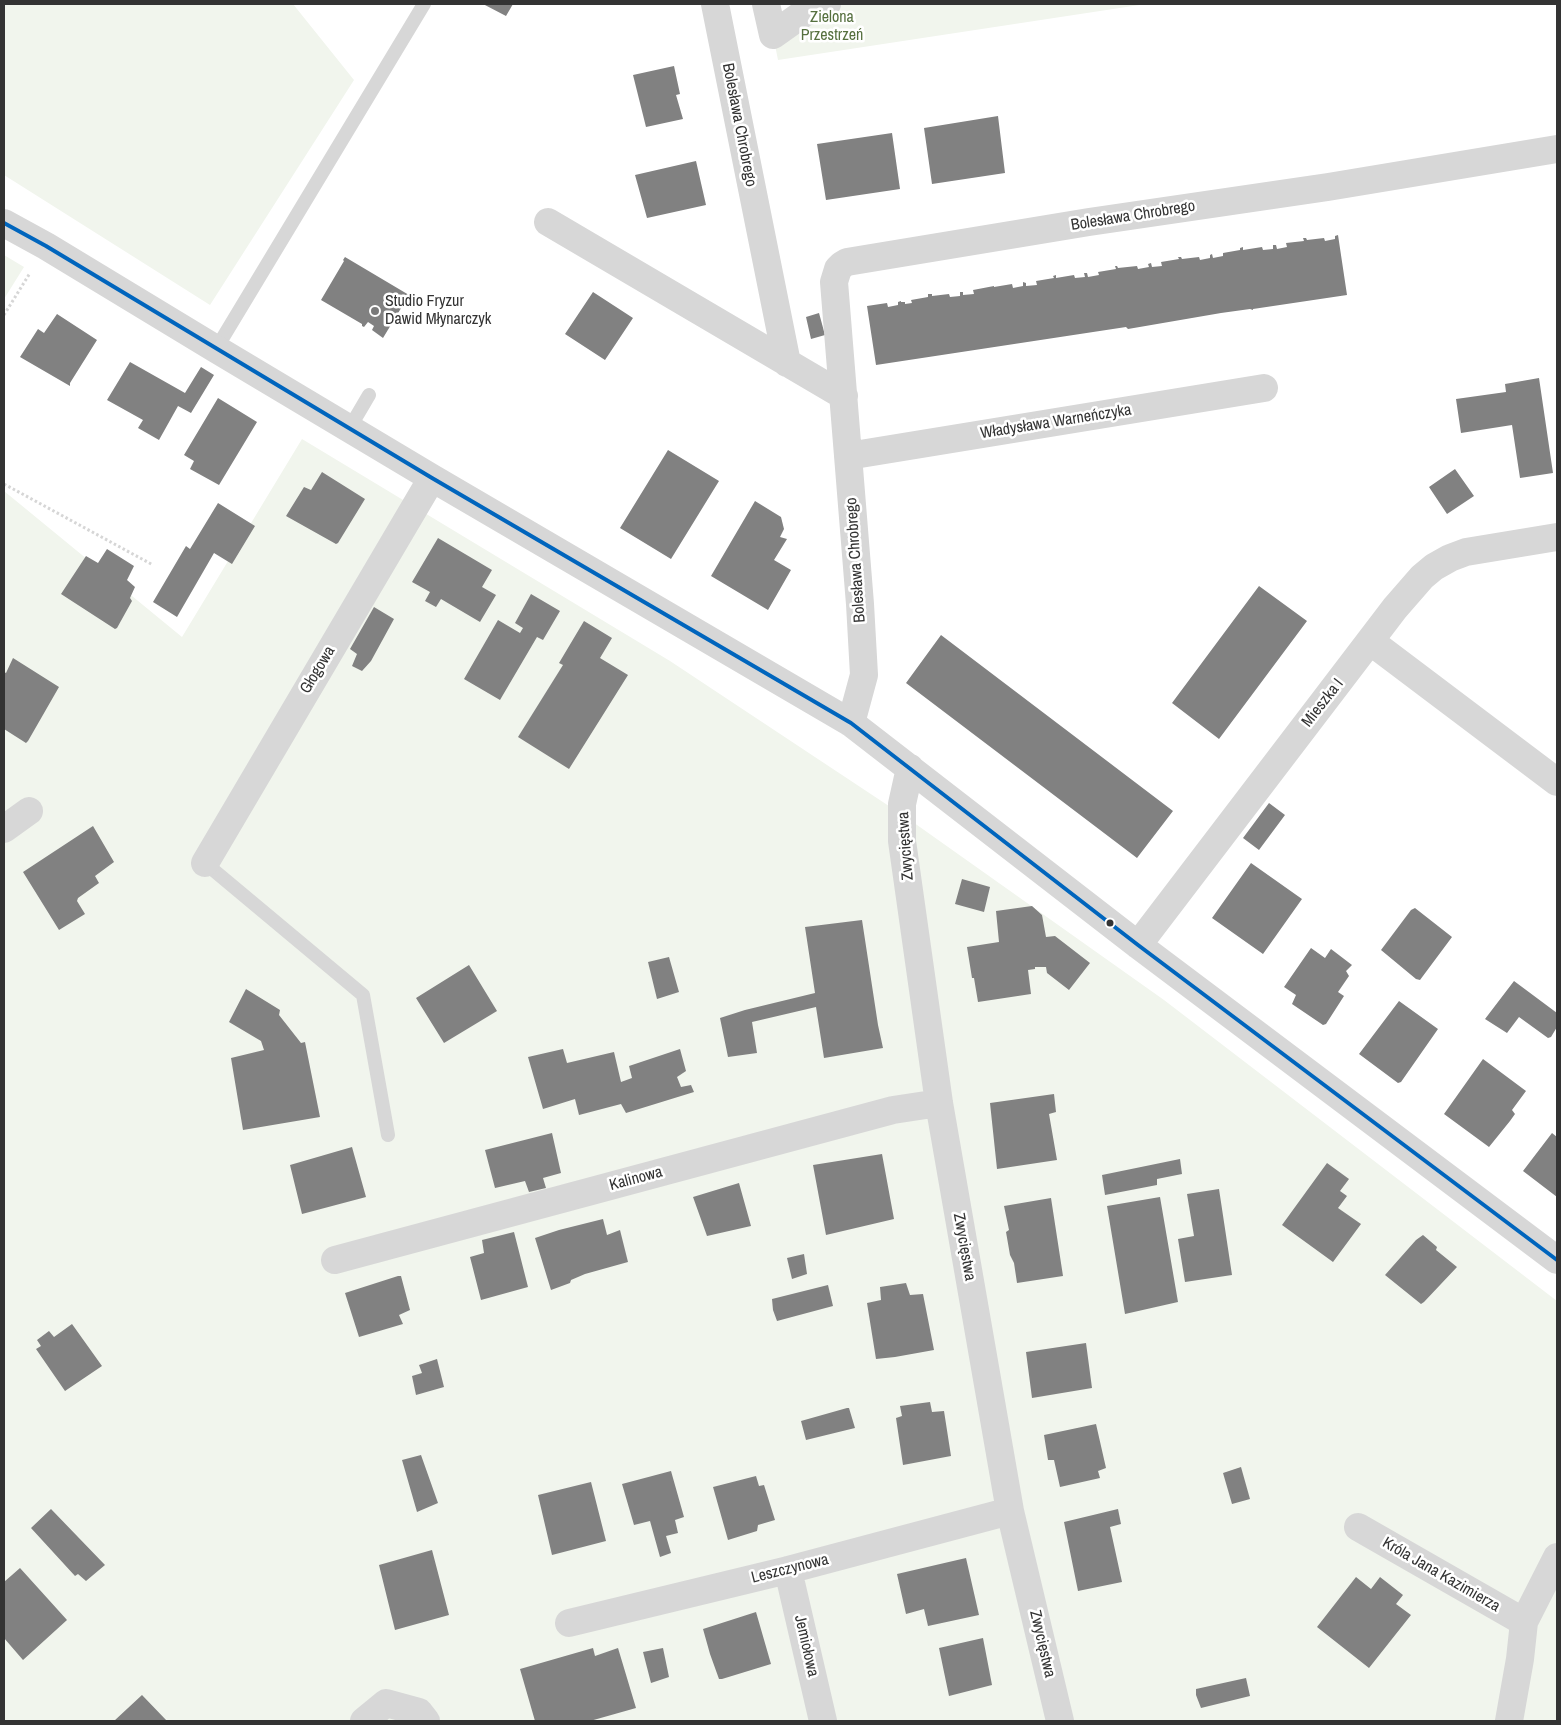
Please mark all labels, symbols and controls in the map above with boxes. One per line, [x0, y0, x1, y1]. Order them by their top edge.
park label: Zielona Przestrzeń [801, 8, 863, 46]
street label: Bolesława Chrobrego [718, 62, 760, 188]
street label: Bolesława Chrobrego [1070, 197, 1196, 235]
place label: Studio Fryzur Dawid Młynarczyk [385, 292, 491, 330]
marker: Studio Fryzur Dawid Młynarczyk [369, 305, 381, 317]
street label: Władysława Warneńczyka [979, 401, 1133, 443]
street label: Bolesława Chrobrego [842, 497, 870, 623]
street label: Głogowa [296, 643, 340, 697]
street label: Mieszka I [1298, 675, 1348, 731]
street label: Zwycięstwa [894, 811, 918, 881]
unlabelled marker [1105, 918, 1115, 928]
street label: Kalinowa [607, 1163, 665, 1195]
street label: Zwycięstwa [949, 1212, 979, 1282]
street label: Króla Jana Kazimierza [1379, 1534, 1503, 1616]
street label: Leszczynowa [749, 1550, 831, 1588]
street label: Zwycięstwa [1025, 1608, 1059, 1680]
street label: Jemiołowa [790, 1613, 822, 1679]

